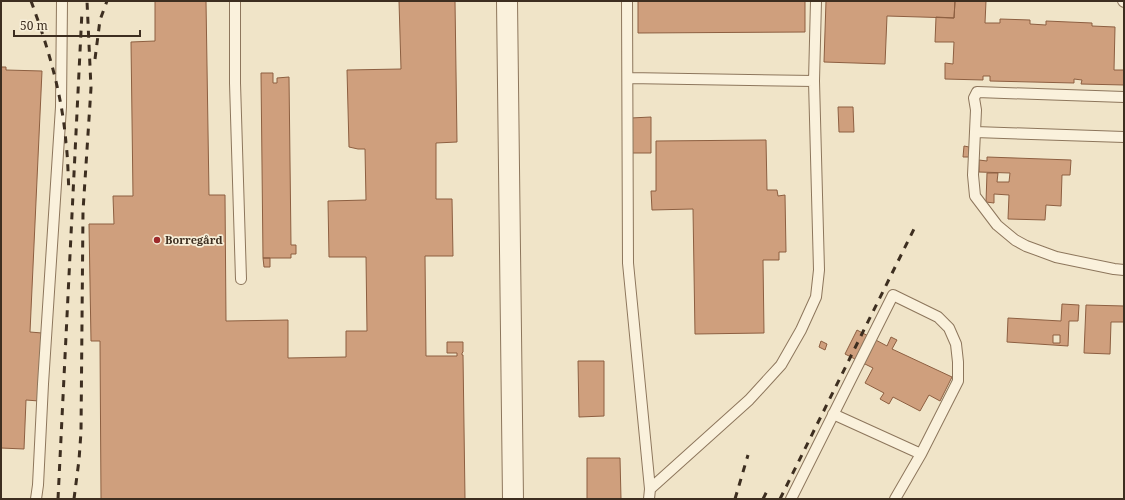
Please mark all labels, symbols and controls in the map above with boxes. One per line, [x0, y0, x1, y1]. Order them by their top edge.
scale bar [14, 12, 140, 38]
text: 50 m [20, 17, 48, 34]
place label: Borregård [165, 232, 223, 247]
marker: Borregård [152, 235, 162, 245]

